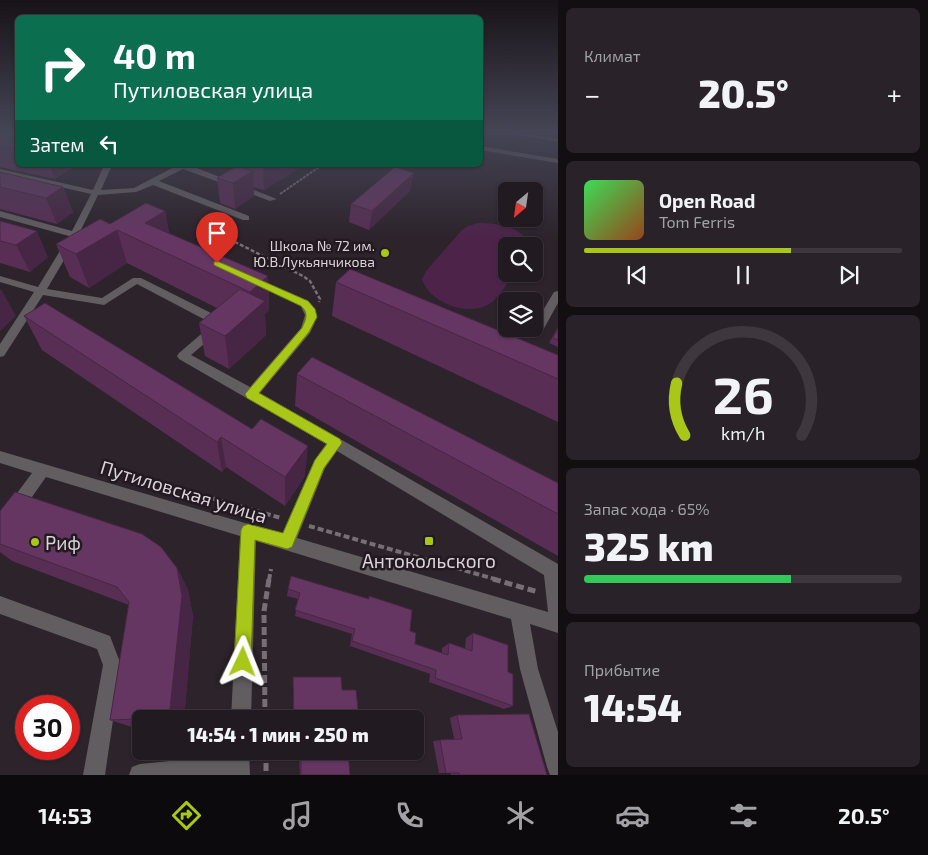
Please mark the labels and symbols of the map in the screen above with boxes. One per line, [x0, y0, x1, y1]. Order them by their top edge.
north arrow [498, 182, 542, 228]
pin [196, 212, 238, 263]
place label: Школа № 72 им. Ю.В.Лукьянчикова [253, 237, 375, 270]
marker: Школа № 72 им. Ю.В.Лукьянчикова [379, 247, 391, 259]
street label: Путиловская улица [98, 455, 270, 528]
place label: Риф [45, 531, 81, 554]
marker: Антокольского [423, 535, 435, 547]
marker: Риф [29, 536, 41, 548]
place label: Антокольского [362, 549, 496, 572]
position arrow [216, 635, 268, 687]
speed limit sign: 30 [15, 695, 80, 760]

